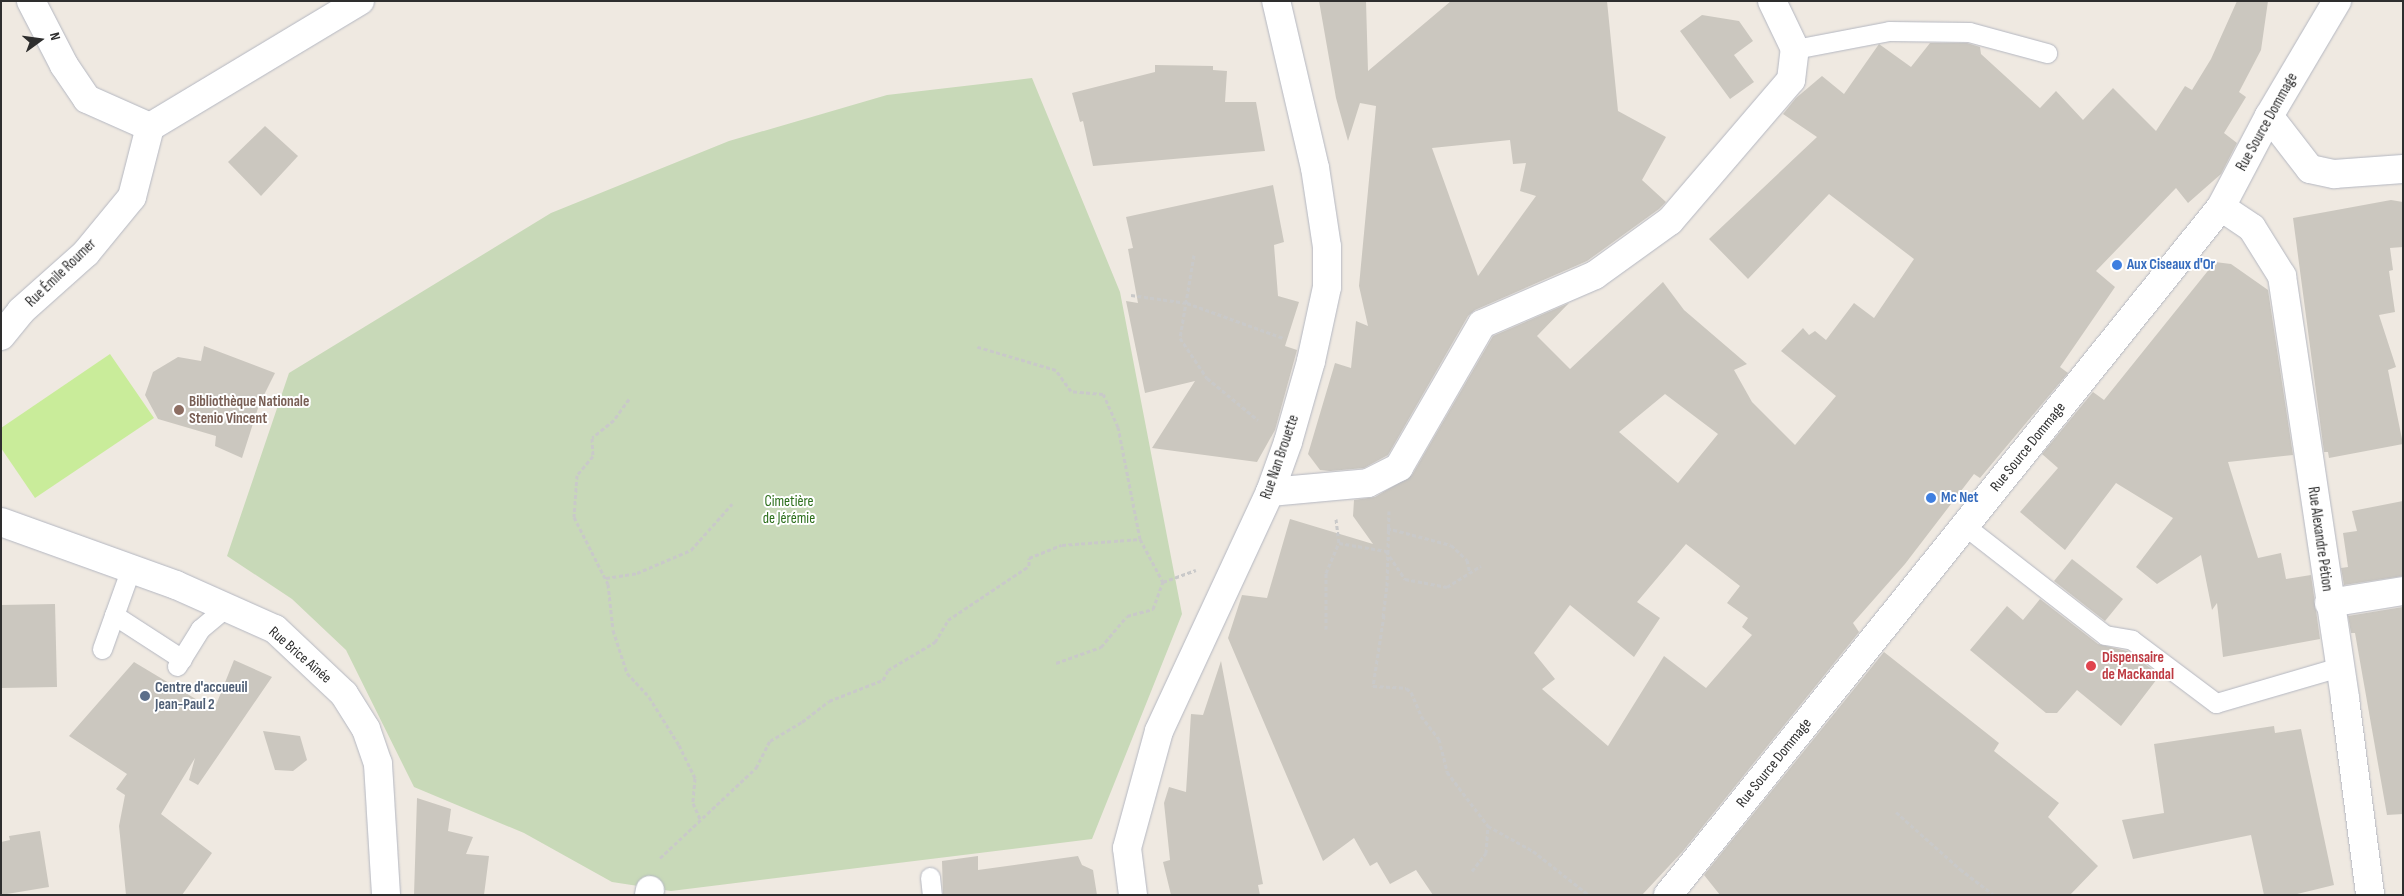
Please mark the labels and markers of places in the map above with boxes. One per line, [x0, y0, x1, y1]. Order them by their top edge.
place label: Aux Ciseaux d'Or [2127, 256, 2215, 274]
marker: Aux Ciseaux d'Or [2111, 259, 2123, 271]
place label: Bibliothèque Nationale Stenio Vincent [189, 392, 309, 427]
marker: Bibliothèque Nationale Stenio Vincent [173, 404, 185, 416]
place label: Mc Net [1941, 489, 1978, 507]
marker: Mc Net [1925, 492, 1937, 504]
place label: Dispensaire de Mackandal [2102, 648, 2174, 683]
marker: Dispensaire de Mackandal [2084, 659, 2098, 673]
place label: Centre d'accueuil Jean-Paul 2 [155, 678, 248, 713]
marker: Centre d'accueuil Jean-Paul 2 [139, 690, 151, 702]

